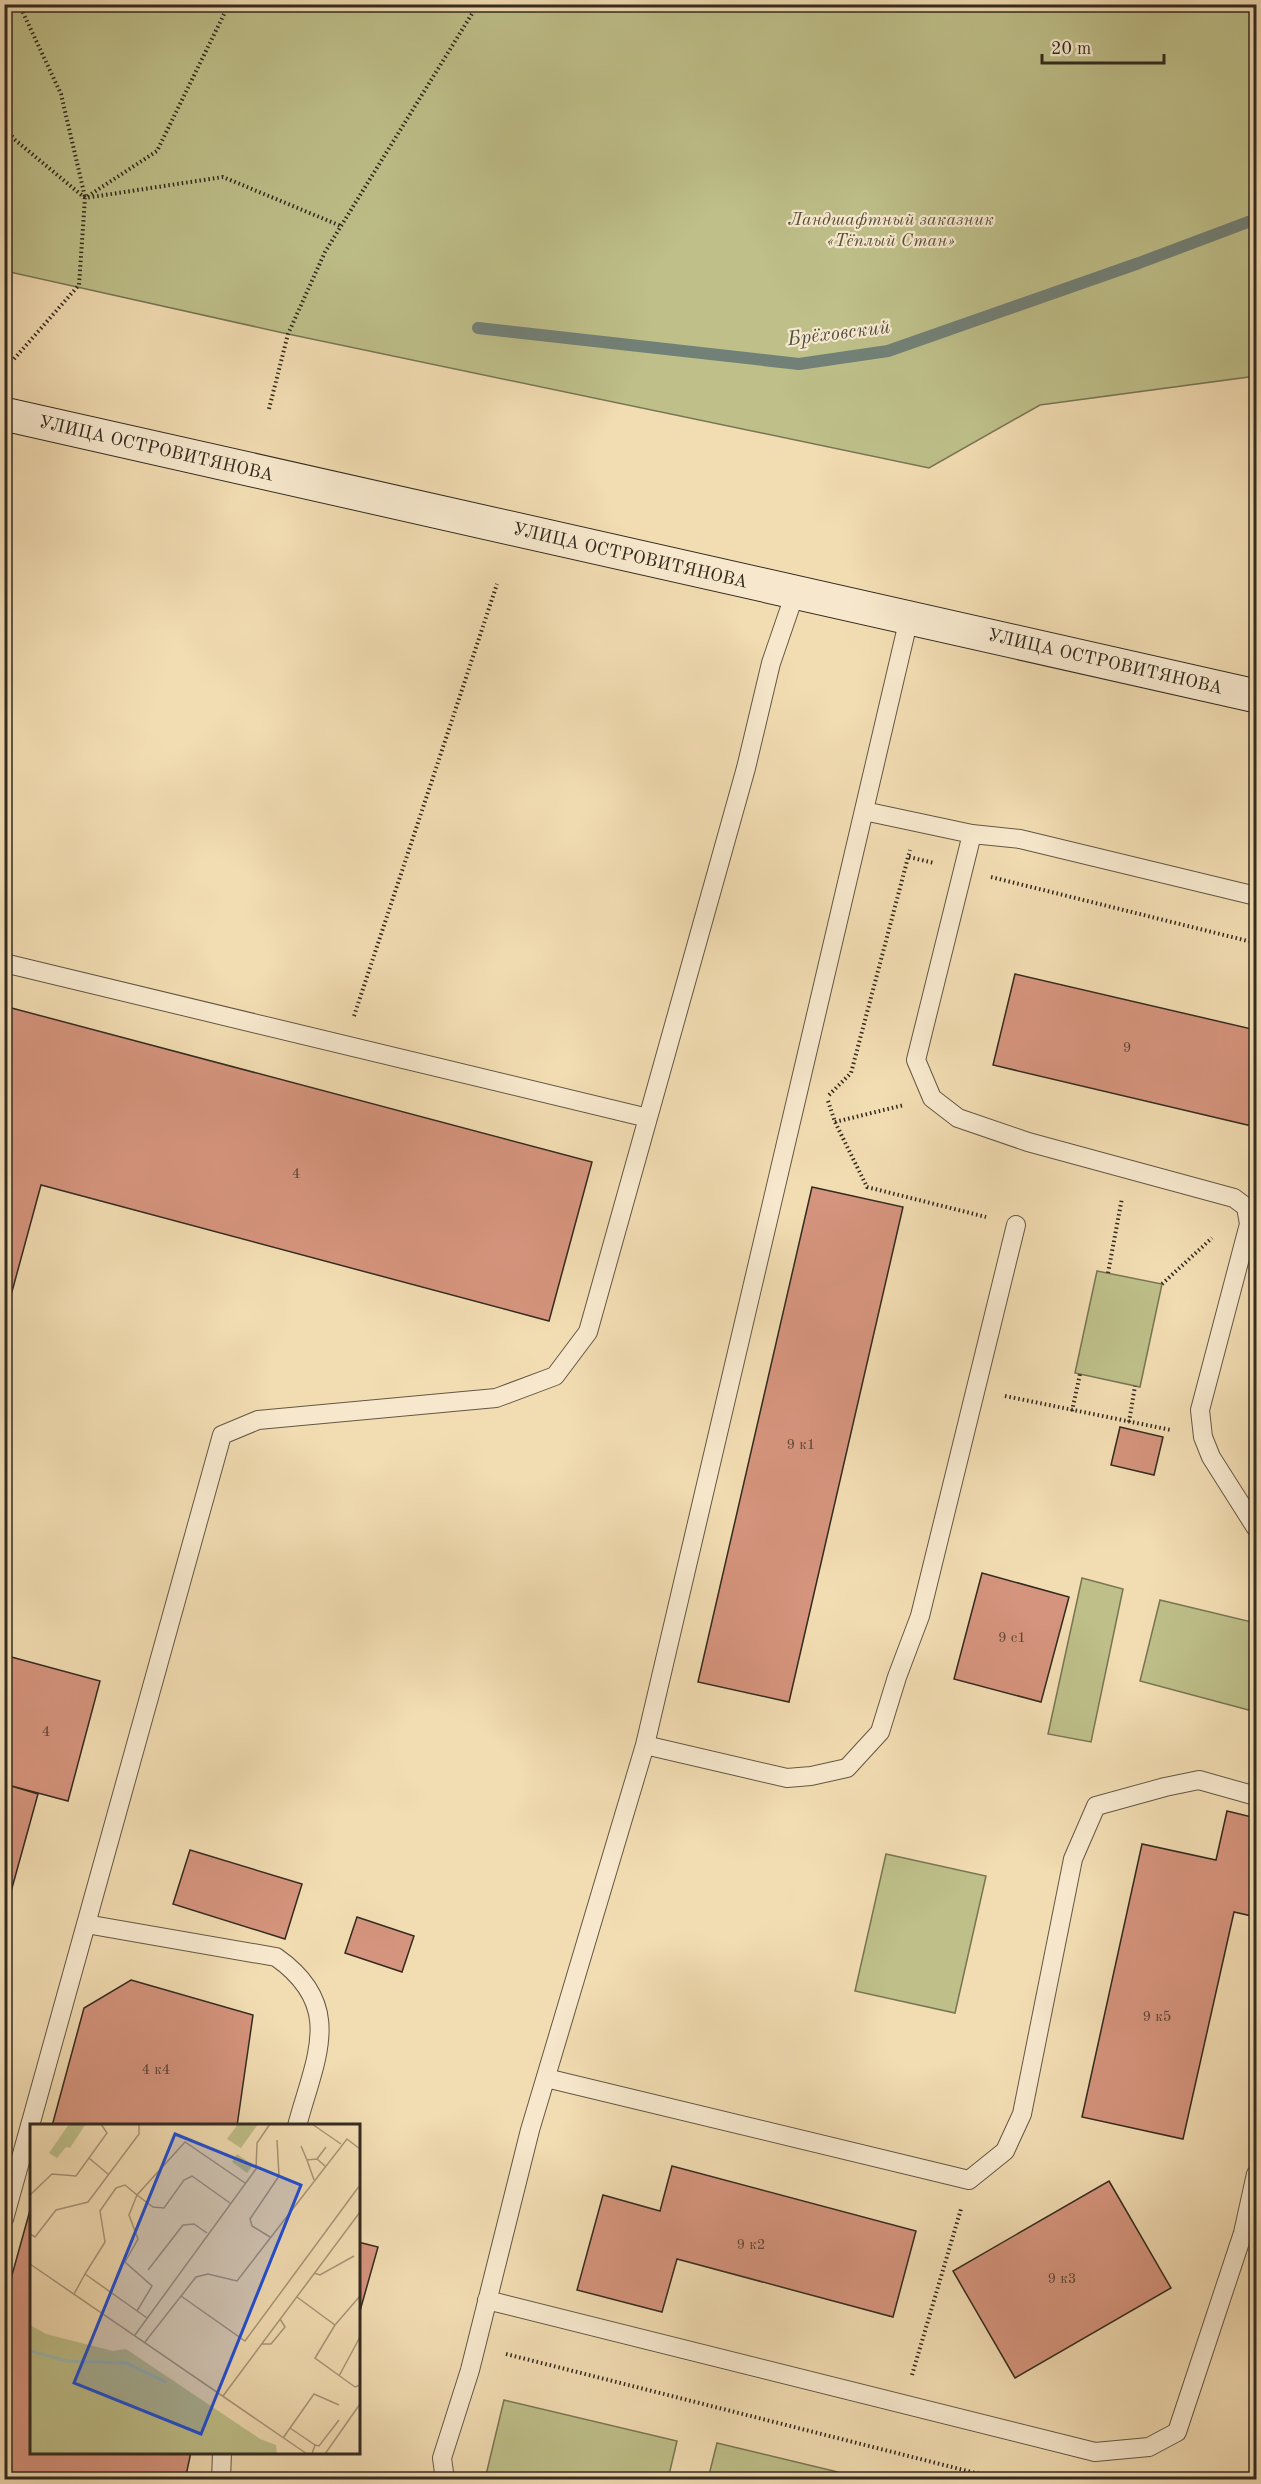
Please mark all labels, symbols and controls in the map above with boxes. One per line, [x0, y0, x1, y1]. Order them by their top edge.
scale bar [1042, 27, 1164, 65]
text: 20 m [1051, 40, 1091, 58]
park label: Ландшафтный заказник «Тёплый Стан» [788, 211, 994, 250]
water label: Брёховский [786, 318, 891, 350]
street label: УЛИЦА ОСТРОВИТЯНОВА [37, 413, 275, 485]
street label: УЛИЦА ОСТРОВИТЯНОВА [511, 520, 749, 592]
street label: УЛИЦА ОСТРОВИТЯНОВА [986, 626, 1224, 698]
house number: 9 [1123, 1041, 1131, 1056]
house number: 4 [292, 1167, 300, 1182]
house number: 9 к1 [786, 1438, 816, 1453]
house number: 9 с1 [998, 1631, 1026, 1646]
house number: 4 [42, 1725, 50, 1740]
house number: 9 к5 [1142, 2010, 1172, 2025]
house number: 4 к4 [141, 2063, 171, 2078]
inset map [30, 2124, 360, 2454]
house number: 9 к2 [736, 2238, 766, 2253]
house number: 9 к3 [1047, 2272, 1077, 2287]

